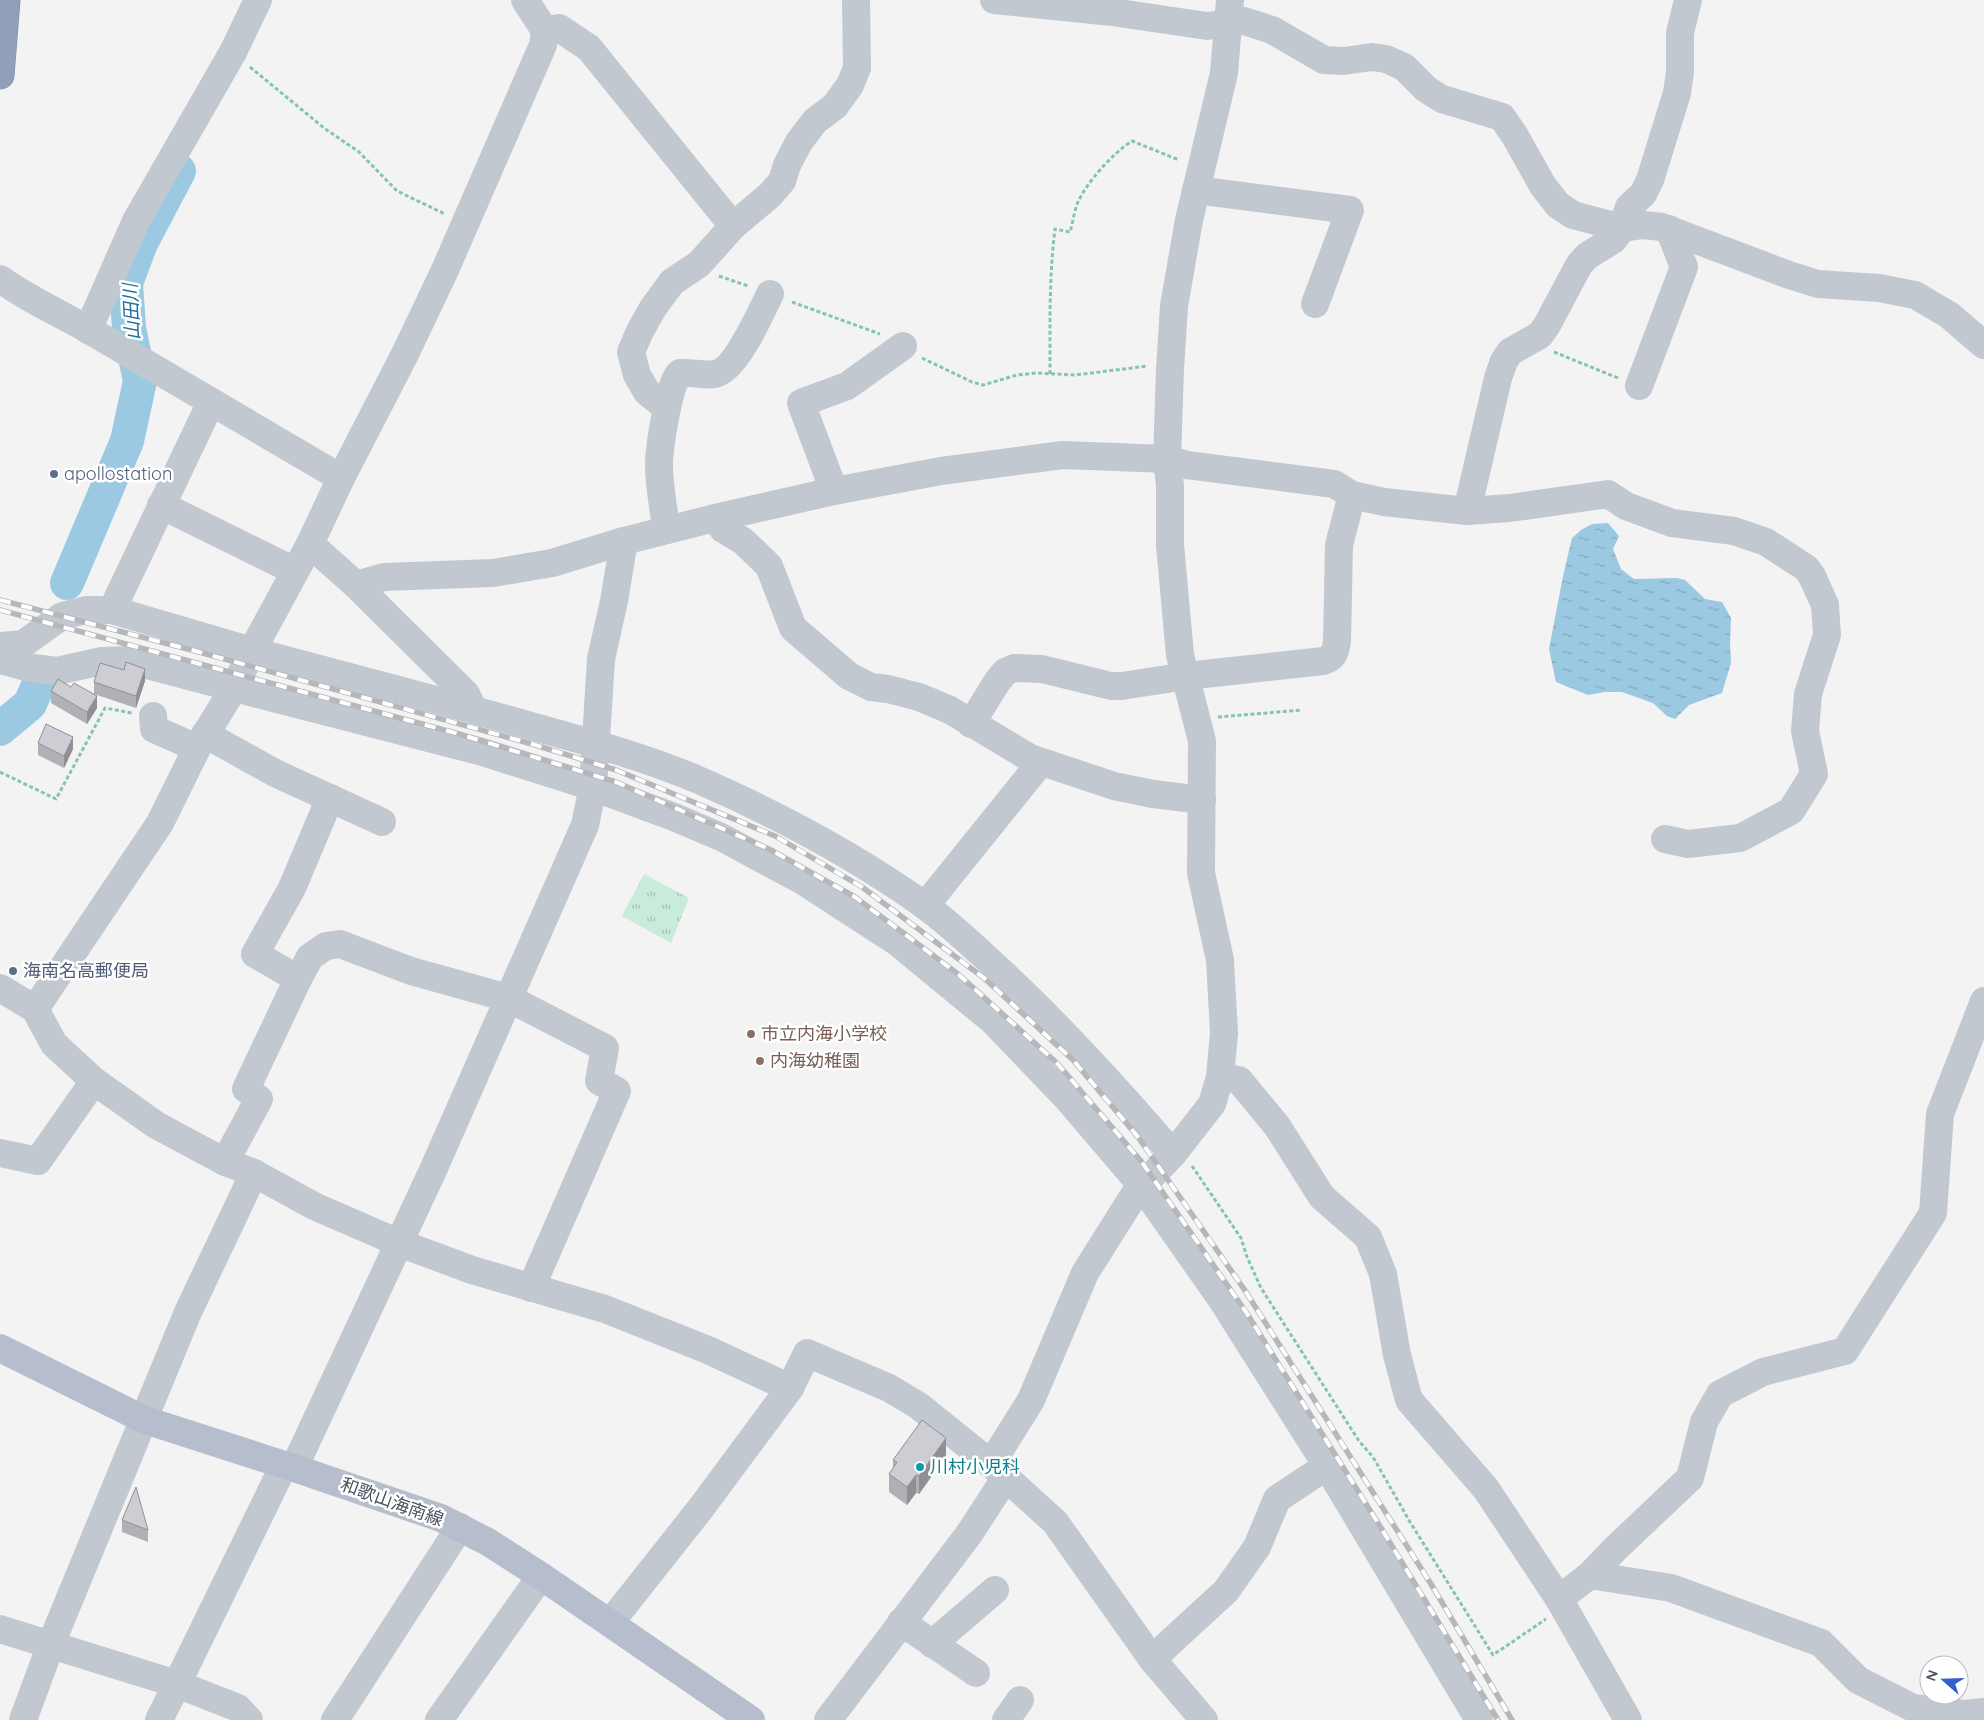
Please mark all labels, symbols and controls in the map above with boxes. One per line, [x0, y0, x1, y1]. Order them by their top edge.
water label: 山田川 [117, 281, 144, 341]
place label: apollostation [64, 462, 172, 485]
marker: apollostation [48, 468, 60, 480]
place label: 海南名高郵便局 [23, 959, 149, 982]
marker: 海南名高郵便局 [7, 965, 19, 977]
place label: 市立内海小学校 [761, 1022, 887, 1045]
marker: 市立内海小学校 [745, 1028, 757, 1040]
place label: 内海幼稚園 [770, 1049, 860, 1072]
marker: 内海幼稚園 [754, 1055, 766, 1067]
place label: 川村小児科 [930, 1455, 1020, 1478]
marker: 川村小児科 [914, 1461, 926, 1473]
street label: 和歌山海南線 [337, 1472, 447, 1531]
north arrow [1919, 1655, 1969, 1705]
text: N [1922, 1668, 1942, 1683]

